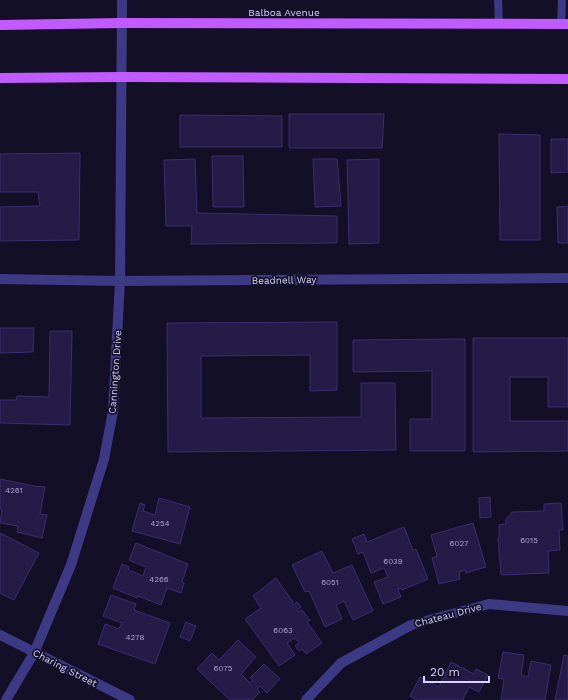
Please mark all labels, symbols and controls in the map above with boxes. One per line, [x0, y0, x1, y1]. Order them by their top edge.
street label: Balboa Avenue [248, 7, 320, 18]
street label: Beadnell Way [251, 274, 317, 286]
street label: Cannington Drive [107, 330, 123, 414]
house number: 4261 [5, 486, 23, 495]
house number: 4254 [150, 519, 170, 528]
house number: 6015 [520, 536, 538, 545]
house number: 6027 [450, 539, 469, 548]
house number: 6039 [383, 557, 403, 566]
house number: 4266 [149, 575, 169, 584]
house number: 6051 [321, 578, 339, 587]
street label: Chateau Drive [413, 601, 483, 629]
house number: 6063 [273, 626, 293, 635]
house number: 4278 [126, 633, 144, 642]
street label: Charing Street [31, 647, 100, 689]
scale bar [424, 658, 489, 684]
house number: 6075 [214, 664, 233, 673]
text: 20 m [430, 665, 460, 679]

